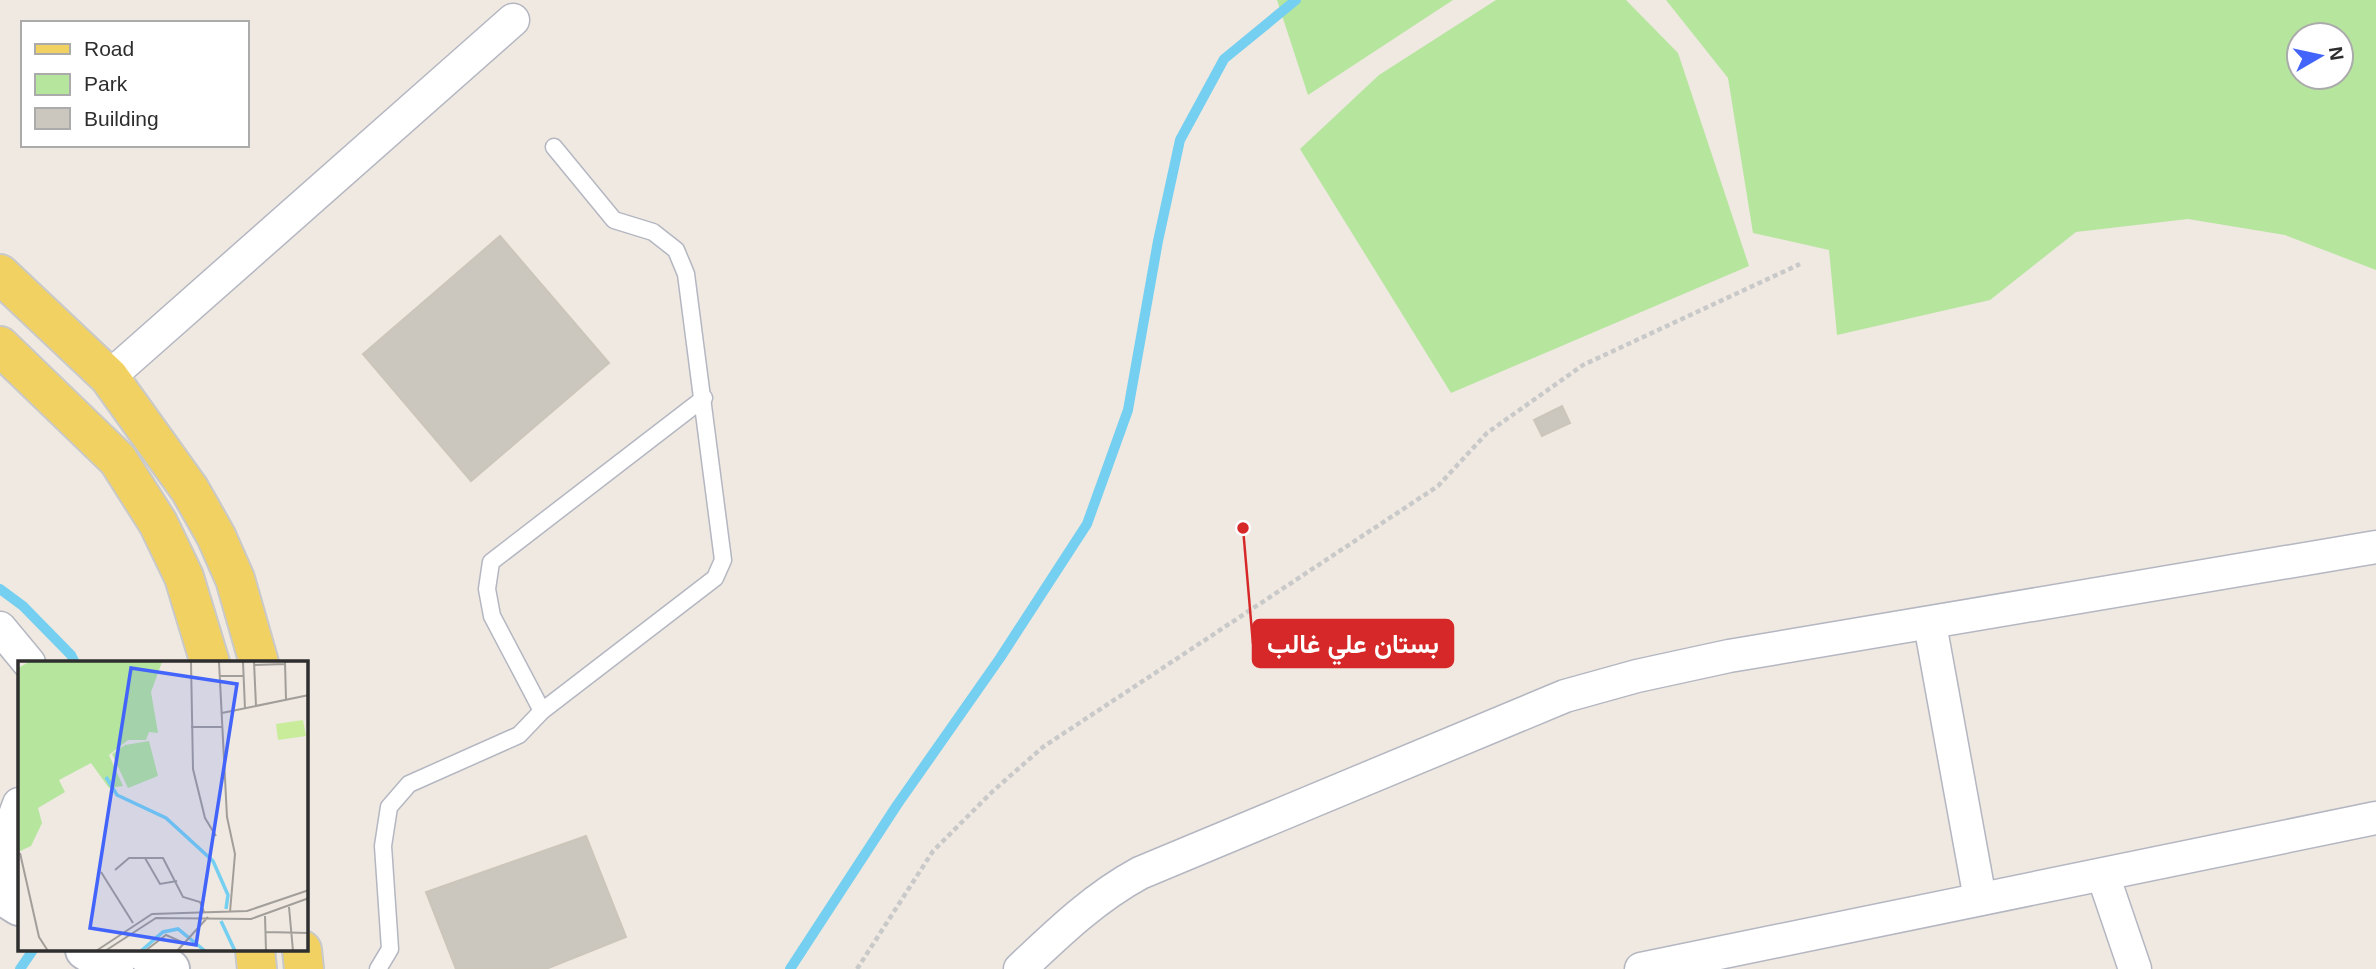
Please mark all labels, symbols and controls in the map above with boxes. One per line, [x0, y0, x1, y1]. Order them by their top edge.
legend [21, 21, 248, 147]
north arrow [2285, 21, 2355, 91]
text: Road [84, 37, 134, 60]
text: N [2325, 45, 2348, 62]
text: Park [84, 72, 128, 95]
text: Building [84, 107, 159, 130]
callout: بستان علي غالب [1253, 620, 1453, 667]
text: بستان علي غالب [1267, 629, 1439, 666]
inset map [18, 661, 308, 951]

